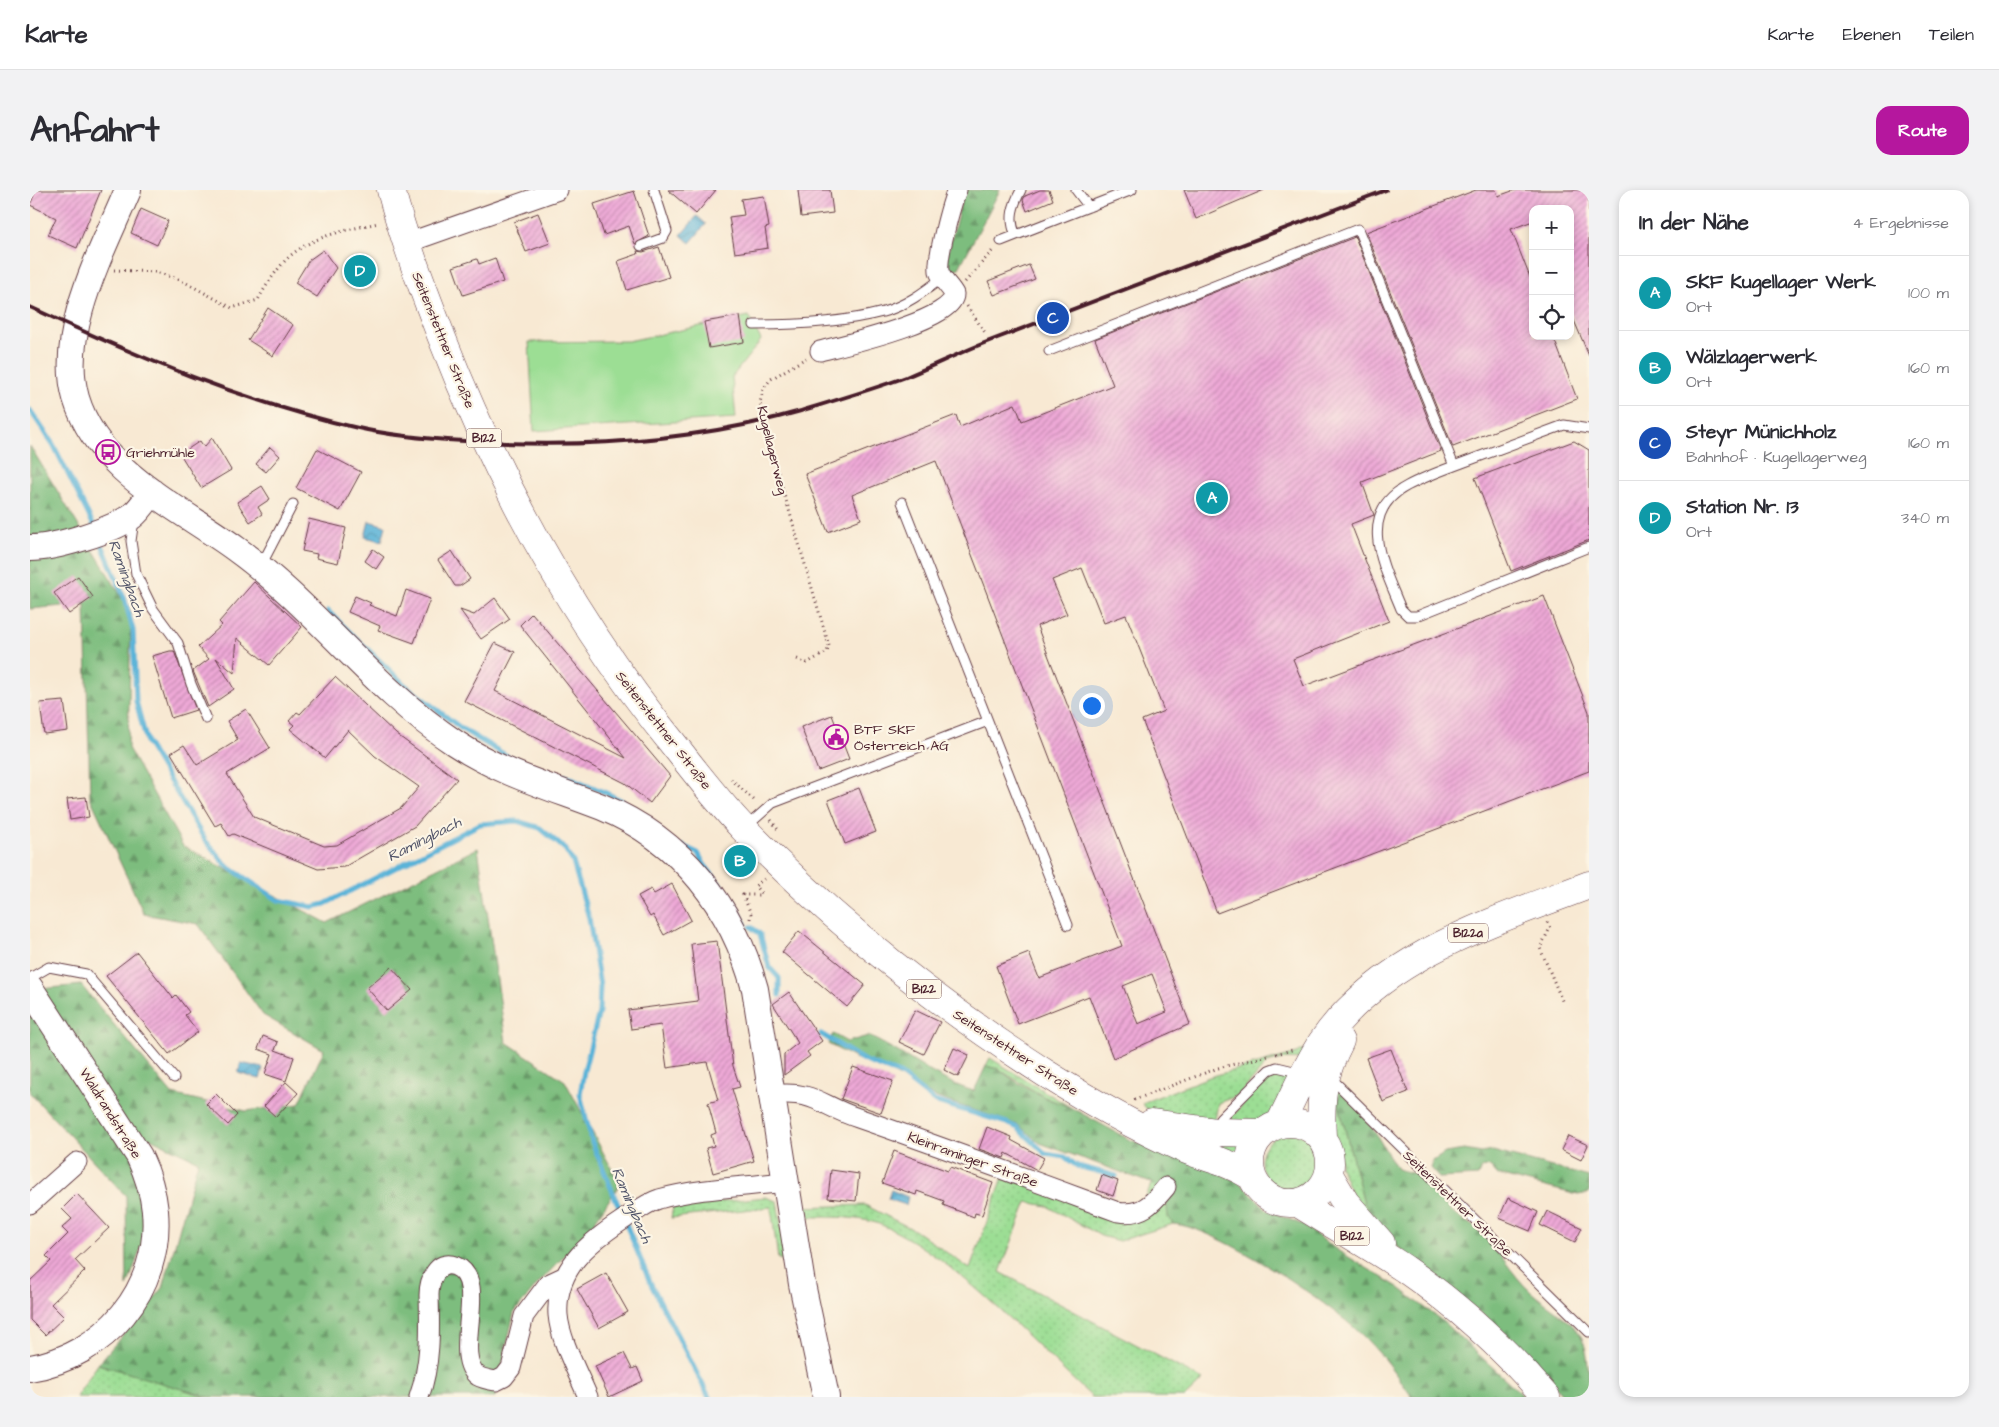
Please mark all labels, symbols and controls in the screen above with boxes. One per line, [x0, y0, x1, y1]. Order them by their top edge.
text: Karte [25, 18, 88, 52]
text: Karte [1767, 22, 1815, 47]
text: Ebenen [1843, 22, 1901, 47]
text: Teilen [1929, 22, 1974, 47]
text: Anfahrt [30, 106, 159, 155]
button: Route [1876, 106, 1969, 155]
map controls [1529, 205, 1574, 340]
button: + [1529, 205, 1574, 250]
text: In der Nähe [1639, 208, 1749, 237]
text: 4 Ergebnisse [1852, 212, 1949, 234]
button: − [1529, 250, 1574, 295]
pin: D [344, 252, 376, 290]
street label: Seitenstettner Straße [407, 269, 480, 412]
text: SKF Kugellager Werk [1686, 269, 1876, 296]
text: A [1650, 282, 1660, 304]
text: 100 m [1908, 282, 1949, 304]
button: locate [1529, 295, 1574, 340]
text: Ort [1686, 296, 1712, 318]
pin: C [1037, 299, 1069, 337]
text: Wälzlagerwerk [1686, 344, 1817, 371]
text: B [1649, 357, 1661, 379]
text: 160 m [1908, 357, 1949, 379]
text: Ort [1686, 371, 1712, 393]
street label: Kugellagerweg [751, 404, 793, 497]
text: Steyr Münichholz [1686, 419, 1836, 446]
road number: B122 [466, 428, 502, 448]
text: C [1649, 432, 1661, 454]
text: 160 m [1908, 432, 1949, 454]
bus stop icon: Griehmühle [95, 439, 121, 465]
place label: Griehmühle [126, 443, 195, 463]
text: Bahnhof · Kugellagerweg [1686, 446, 1866, 468]
pin: A [1196, 479, 1228, 517]
text: Station Nr. 13 [1686, 494, 1799, 521]
text: D [1650, 507, 1660, 529]
text: 340 m [1901, 507, 1949, 529]
text: Ort [1686, 521, 1712, 543]
water label: Ramingbach [102, 537, 150, 620]
street label: Seitenstettner Straße [611, 667, 716, 794]
your location [1079, 693, 1105, 719]
place label: BTF SKF Österreich AG [854, 720, 949, 756]
public building icon: BTF SKF Österreich AG [823, 724, 849, 750]
water label: Ramingbach [384, 812, 466, 868]
pin: B [724, 842, 756, 880]
road number: B122a [1448, 924, 1488, 942]
road number: B122 [906, 980, 942, 999]
street label: Seitenstettner Straße [949, 1005, 1082, 1101]
street label: Waldrandstraße [74, 1064, 146, 1163]
street label: Kleinraminger Straße [905, 1127, 1041, 1193]
street label: Seitenstettner Straße [1398, 1146, 1517, 1262]
water label: Ramingbach [605, 1164, 657, 1247]
road number: B122 [1334, 1226, 1370, 1246]

